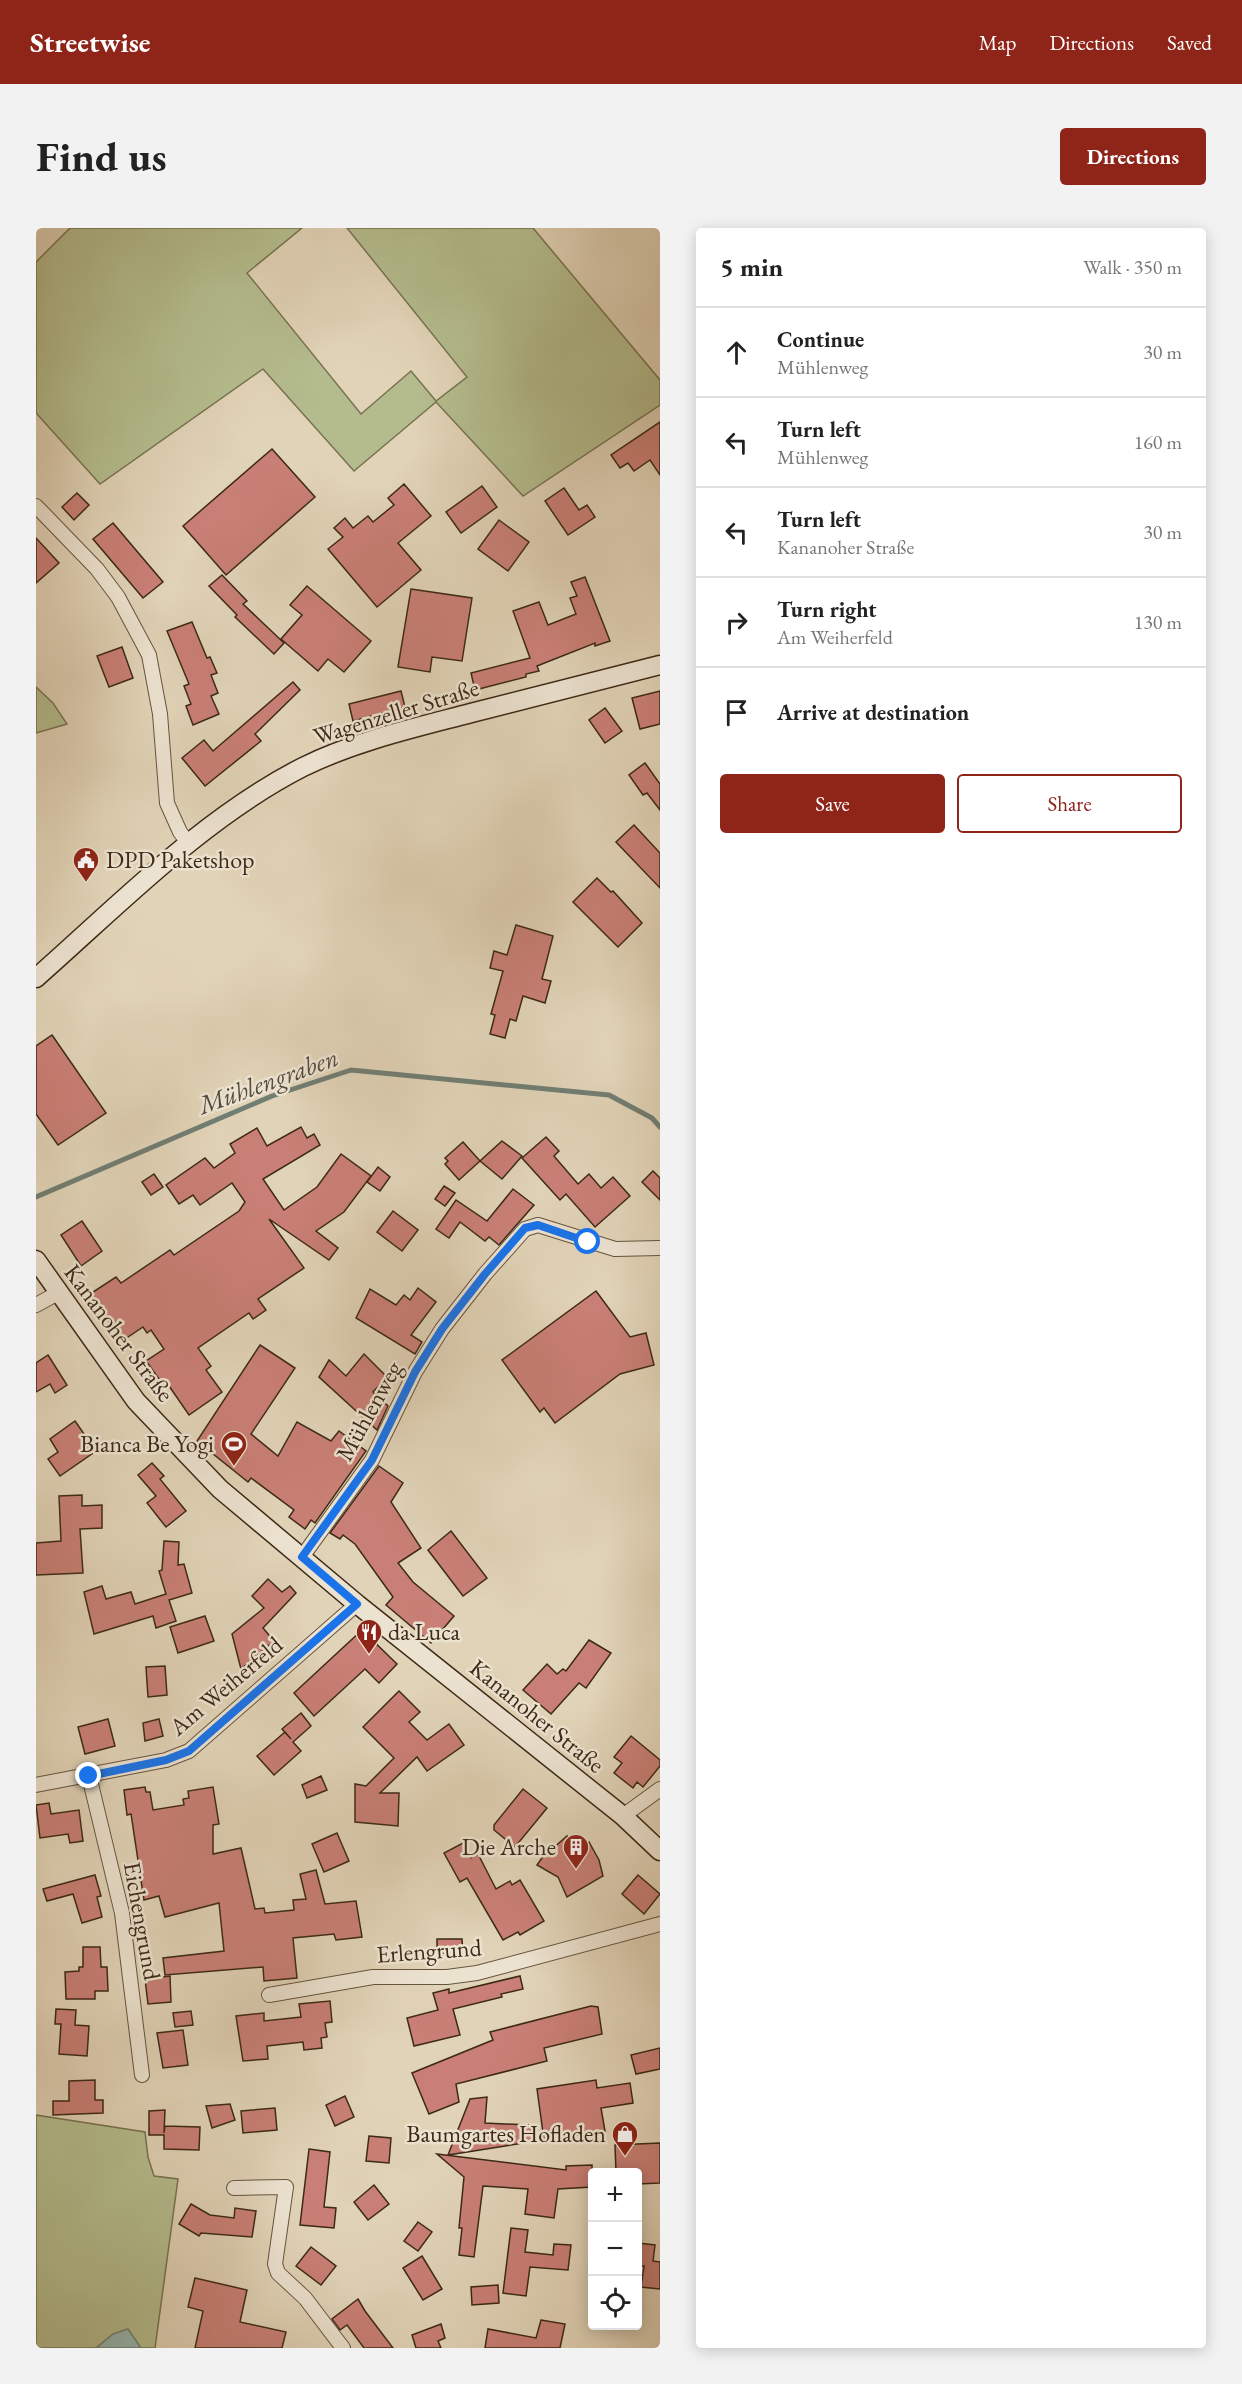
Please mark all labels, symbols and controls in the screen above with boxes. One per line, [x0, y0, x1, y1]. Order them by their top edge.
text: Streetwise [30, 24, 150, 60]
text: Map [979, 29, 1016, 56]
text: Directions [1049, 29, 1134, 56]
text: Saved [1167, 29, 1212, 56]
button: Directions [1060, 128, 1206, 185]
text: Find us [36, 129, 167, 184]
text: 5 min [720, 250, 783, 284]
text: Walk · 350 m [1083, 254, 1182, 280]
text: Continue [777, 325, 864, 354]
icon: ahead [720, 336, 753, 369]
text: 30 m [1143, 339, 1182, 365]
text: Mühlenweg [777, 354, 868, 380]
text: Turn left [777, 415, 861, 444]
icon: left [720, 426, 753, 459]
text: 160 m [1134, 429, 1182, 455]
text: Mühlenweg [777, 444, 868, 470]
text: Turn left [777, 505, 861, 534]
icon: left [720, 516, 753, 549]
text: 30 m [1143, 519, 1182, 545]
text: Kananoher Straße [777, 534, 914, 560]
text: Turn right [777, 595, 876, 624]
icon: right [720, 606, 753, 639]
text: 130 m [1134, 609, 1182, 635]
text: Am Weiherfeld [777, 624, 893, 650]
street label: Wagenzeller Straße [309, 672, 482, 751]
icon: arrive [720, 696, 753, 729]
text: Arrive at destination [777, 698, 969, 727]
button: Save [720, 774, 945, 833]
button: Share [957, 774, 1182, 833]
place label: DPD Paketshop [106, 844, 254, 875]
public building icon: DPD Paketshop [71, 845, 101, 883]
water label: Mühlengraben [191, 1040, 343, 1123]
route start [574, 1228, 600, 1254]
street label: Kananoher Straße [57, 1258, 181, 1408]
street label: Mühlenweg [328, 1355, 409, 1466]
place label: Bianca Be Yogi [80, 1428, 214, 1459]
sports icon: Bianca Be Yogi [219, 1429, 249, 1467]
place label: da Luca [388, 1616, 461, 1647]
restaurant icon: da Luca [354, 1617, 384, 1655]
street label: Am Weiherfeld [162, 1629, 290, 1743]
street label: Kananoher Straße [464, 1652, 611, 1779]
route end [75, 1762, 101, 1788]
place label: Die Arche [462, 1831, 556, 1862]
building icon: Die Arche [561, 1832, 591, 1870]
street label: Eichengrund [117, 1859, 168, 1983]
street label: Erlengrund [375, 1931, 483, 1970]
place label: Baumgartes Hofladen [406, 2118, 606, 2149]
shop icon: Baumgartes Hofladen [610, 2119, 640, 2157]
map controls [588, 2168, 642, 2330]
button: + [588, 2168, 642, 2222]
button: − [588, 2222, 642, 2276]
button: locate [588, 2276, 642, 2330]

